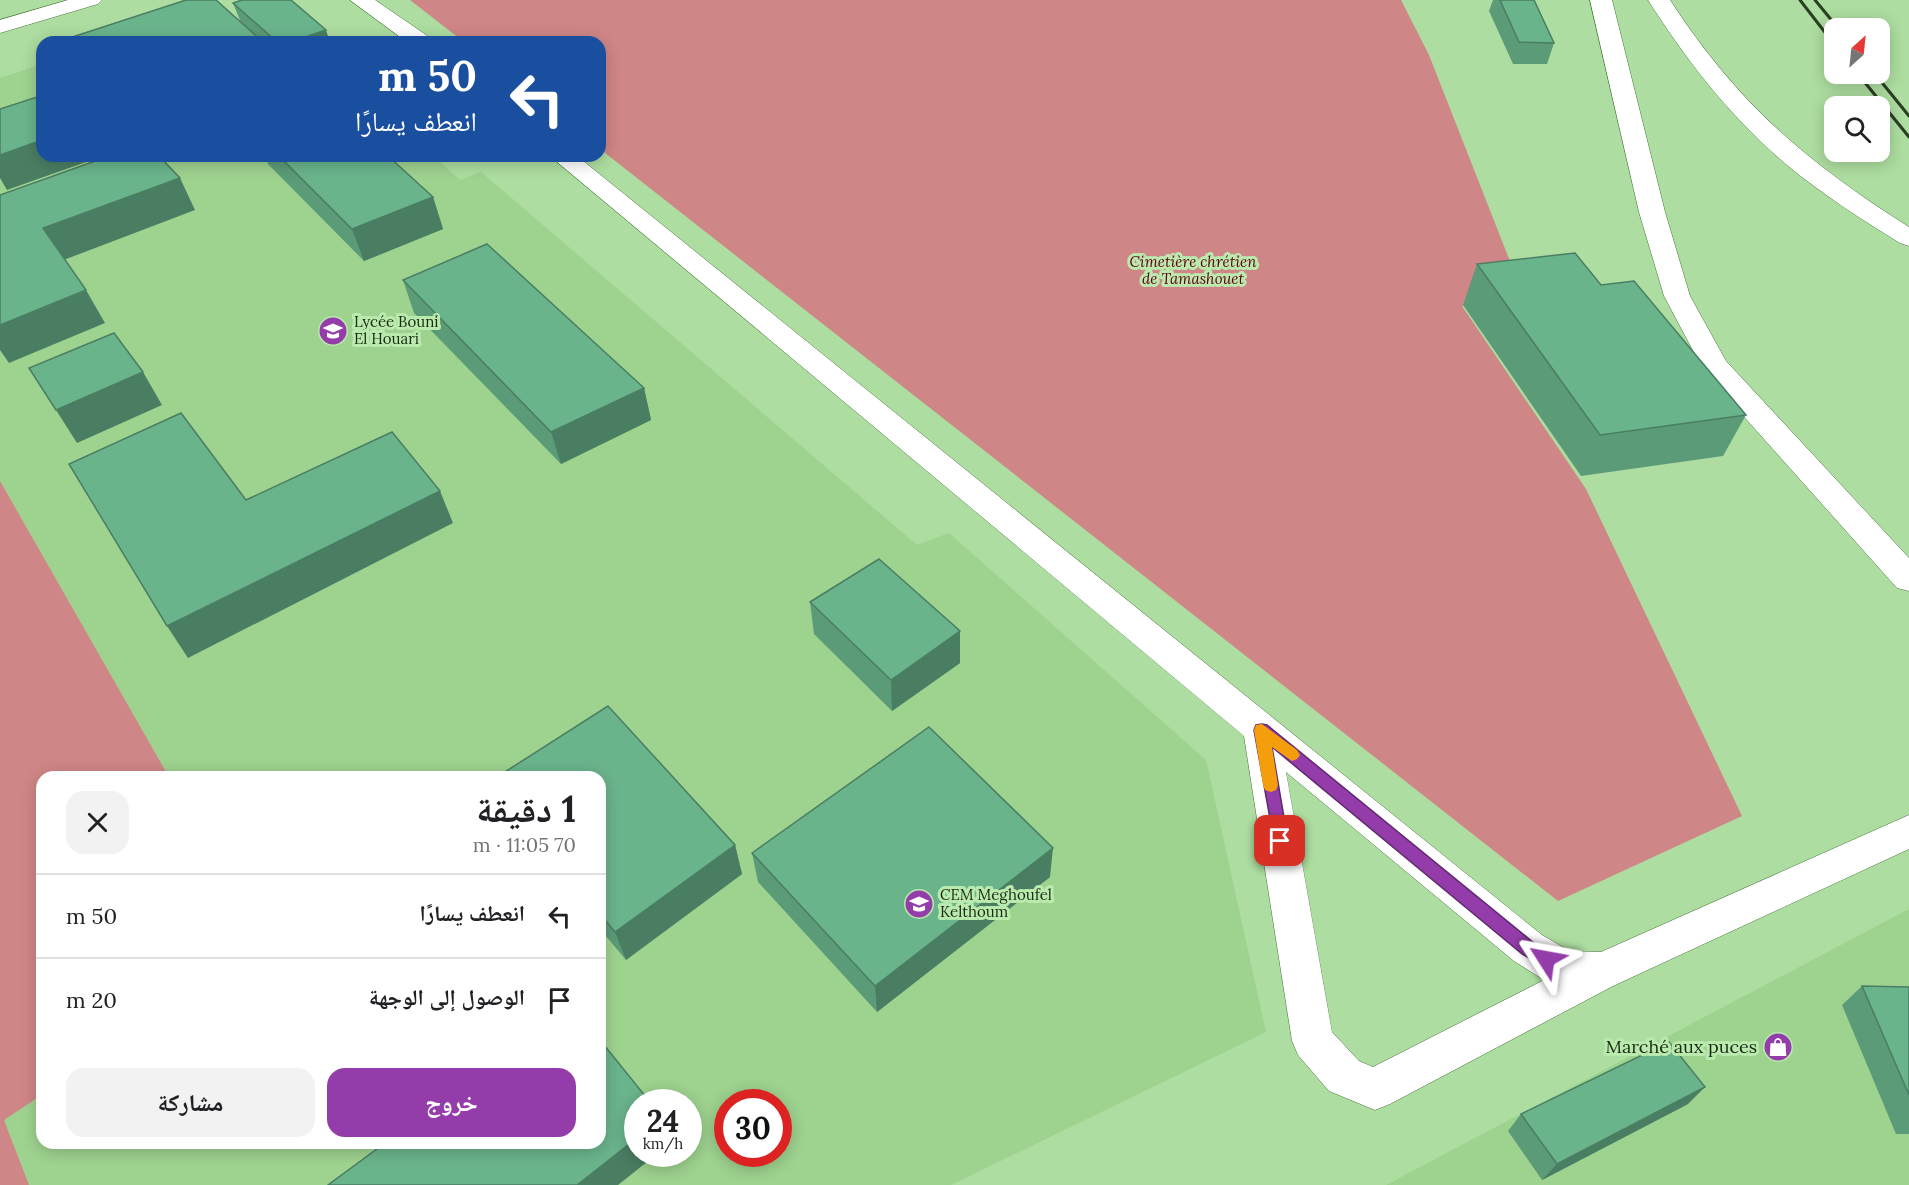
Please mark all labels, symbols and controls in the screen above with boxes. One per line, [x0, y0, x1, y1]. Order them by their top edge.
north arrow [1824, 18, 1890, 84]
map controls [1824, 18, 1890, 162]
text: 50 m [378, 49, 477, 103]
icon: left [498, 60, 576, 138]
button: search [1824, 96, 1890, 162]
text: انعطف يسارًا [355, 104, 477, 138]
park label: Cimetière chrétien de Tamashouet [1130, 252, 1257, 288]
place label: Lycée Bouni El Houari [354, 312, 439, 348]
school or university icon: Lycée Bouni El Houari [317, 315, 349, 347]
text: 1 دقيقة [476, 786, 576, 832]
button: close [66, 791, 129, 854]
pin [1254, 815, 1305, 866]
icon: arrive [1263, 824, 1296, 857]
text: 70 m · 11:05 [473, 832, 576, 857]
place label: CEM Meghoufel Kelthoum [940, 885, 1052, 921]
school or university icon: CEM Meghoufel Kelthoum [903, 888, 935, 920]
text: انعطف يسارًا [419, 899, 525, 927]
icon: left [543, 900, 576, 933]
text: 50 m [66, 902, 117, 930]
position arrow [1514, 927, 1578, 991]
text: الوصول إلى الوجهة [369, 983, 525, 1011]
icon: arrive [543, 984, 576, 1017]
text: 20 m [66, 986, 117, 1014]
shop icon: Marché aux puces [1762, 1031, 1794, 1063]
place label: Marché aux puces [1605, 1035, 1757, 1058]
button: مشاركة [66, 1068, 315, 1137]
button: خروج [327, 1068, 576, 1137]
speed limit sign: 30 [714, 1089, 792, 1167]
text: 24 [647, 1102, 679, 1140]
text: km/h [643, 1134, 683, 1153]

